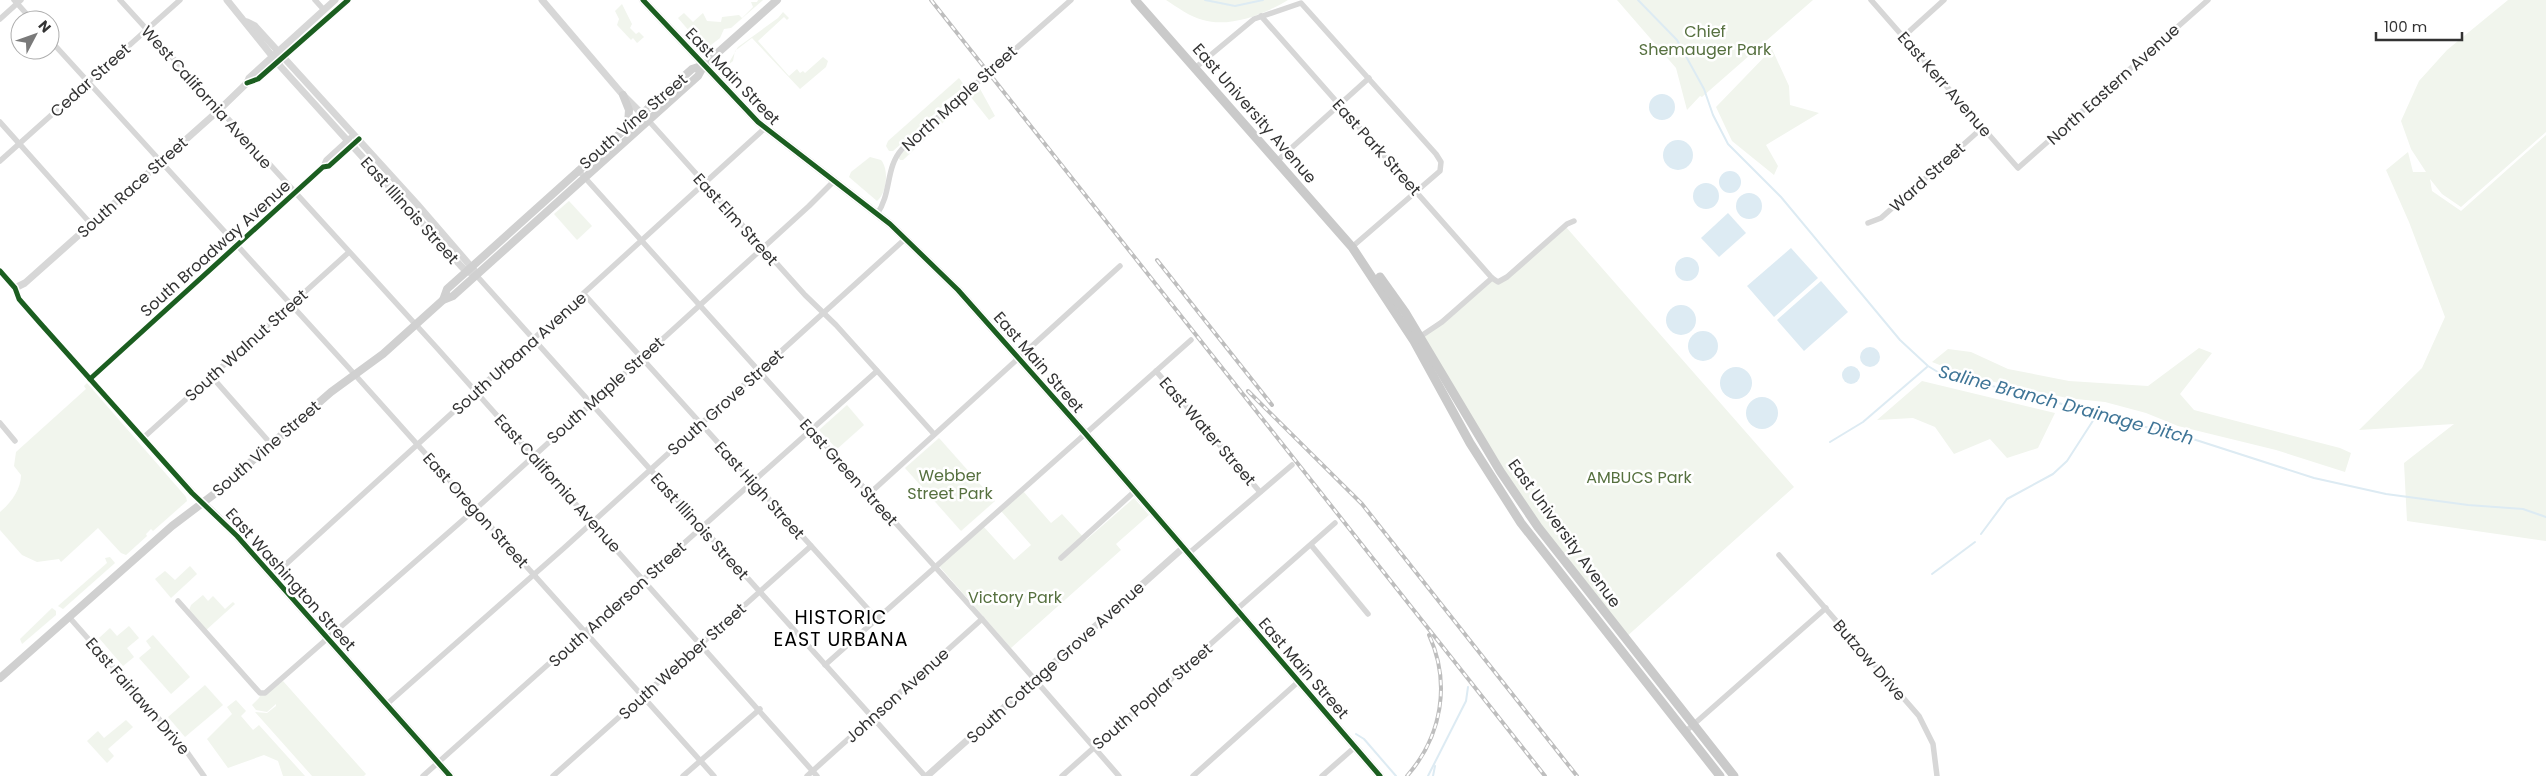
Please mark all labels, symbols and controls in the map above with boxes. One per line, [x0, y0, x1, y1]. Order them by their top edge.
north arrow [10, 10, 60, 60]
scale bar [2376, 10, 2462, 42]
text: N [34, 16, 56, 37]
text: 100 m [2384, 16, 2427, 37]
street label: North Eastern Avenue [2042, 18, 2185, 150]
park label: Chief Shemauger Park [1639, 20, 1772, 61]
street label: West California Avenue [136, 21, 277, 174]
street label: East Main Street [680, 23, 785, 130]
street label: East Kerr Avenue [1892, 26, 1997, 142]
street label: Cedar Street [45, 38, 136, 123]
street label: East University Avenue [1187, 38, 1322, 188]
street label: North Maple Street [897, 40, 1022, 156]
street label: South Vine Street [574, 68, 692, 175]
street label: East Park Street [1327, 94, 1426, 201]
street label: South Race Street [72, 131, 193, 243]
street label: Ward Street [1885, 137, 1970, 217]
street label: East Illinois Street [355, 152, 464, 269]
street label: East Elm Street [688, 168, 784, 271]
street label: South Broadway Avenue [135, 174, 296, 322]
street label: South Walnut Street [180, 284, 313, 407]
street label: South Urbana Avenue [447, 287, 592, 420]
street label: East Main Street [988, 307, 1089, 418]
street label: South Maple Street [542, 331, 669, 449]
street label: South Grove Street [662, 344, 788, 461]
water label: Saline Branch Drainage Ditch [1936, 358, 2197, 451]
street label: East Water Street [1154, 372, 1261, 491]
street label: South Vine Street [207, 395, 325, 502]
street label: East California Avenue [489, 409, 626, 558]
street label: East Green Street [794, 414, 903, 531]
street label: East High Street [709, 436, 810, 544]
street label: East Oregon Street [417, 448, 534, 573]
street label: East University Avenue [1503, 454, 1626, 612]
park label: Webber Street Park [907, 464, 993, 505]
park label: AMBUCS Park [1586, 466, 1692, 489]
street label: East Illinois Street [645, 468, 754, 585]
street label: East Washington Street [220, 503, 361, 656]
street label: South Anderson Street [544, 536, 691, 672]
street label: South Cottage Grove Avenue [961, 576, 1149, 749]
park label: Victory Park [968, 586, 1063, 609]
street label: South Webber Street [614, 598, 751, 725]
district label: HISTORIC EAST URBANA [773, 604, 909, 653]
street label: East Main Street [1253, 613, 1354, 724]
street label: Butzow Drive [1828, 615, 1911, 706]
street label: East Fairlawn Drive [80, 633, 195, 760]
street label: South Poplar Street [1087, 638, 1217, 755]
street label: Johnson Avenue [840, 642, 954, 748]

